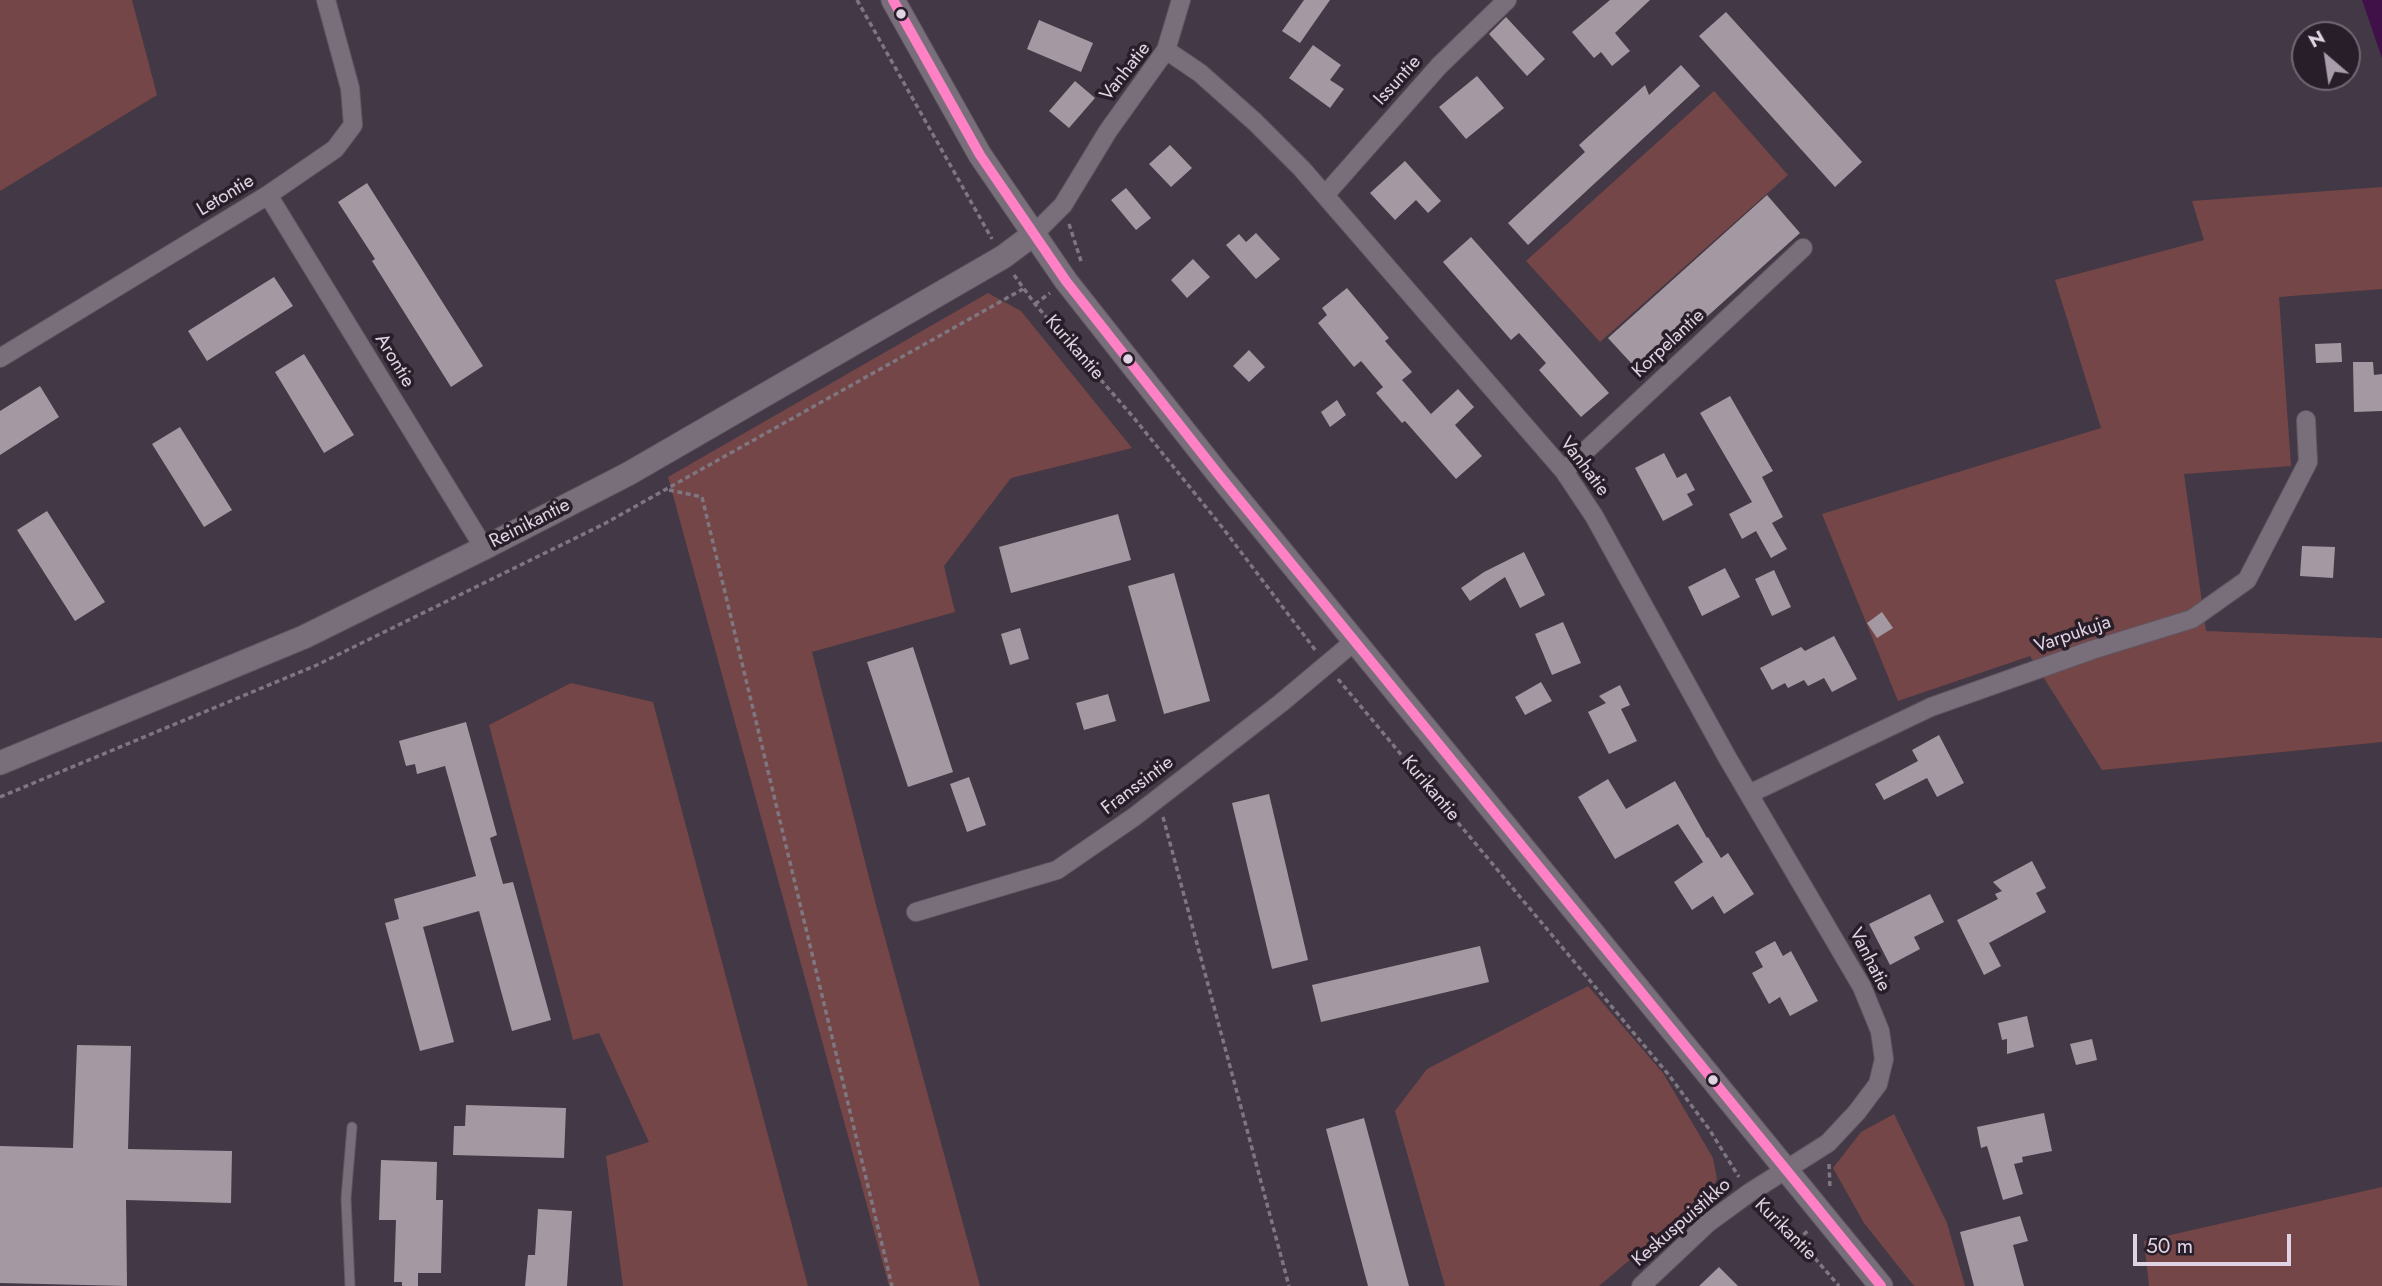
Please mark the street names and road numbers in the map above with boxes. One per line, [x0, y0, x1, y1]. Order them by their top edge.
street label: Vanhatie [1096, 38, 1156, 106]
street label: Issuntie [1370, 51, 1426, 111]
street label: Letontie [193, 170, 259, 222]
street label: Korpelantie [1628, 305, 1710, 383]
street label: Kurikantie [1040, 311, 1108, 385]
street label: Arontie [369, 330, 419, 392]
street label: Vanhatie [1554, 433, 1614, 501]
street label: Reinikantie [486, 494, 574, 554]
street label: Varpukuja [2032, 611, 2114, 659]
street label: Franssintie [1097, 752, 1179, 820]
street label: Kurikantie [1396, 752, 1464, 826]
street label: Vanhatie [1843, 924, 1895, 996]
street label: Keskuspuistikko [1628, 1174, 1736, 1272]
street label: Kurikantie [1749, 1194, 1821, 1266]

